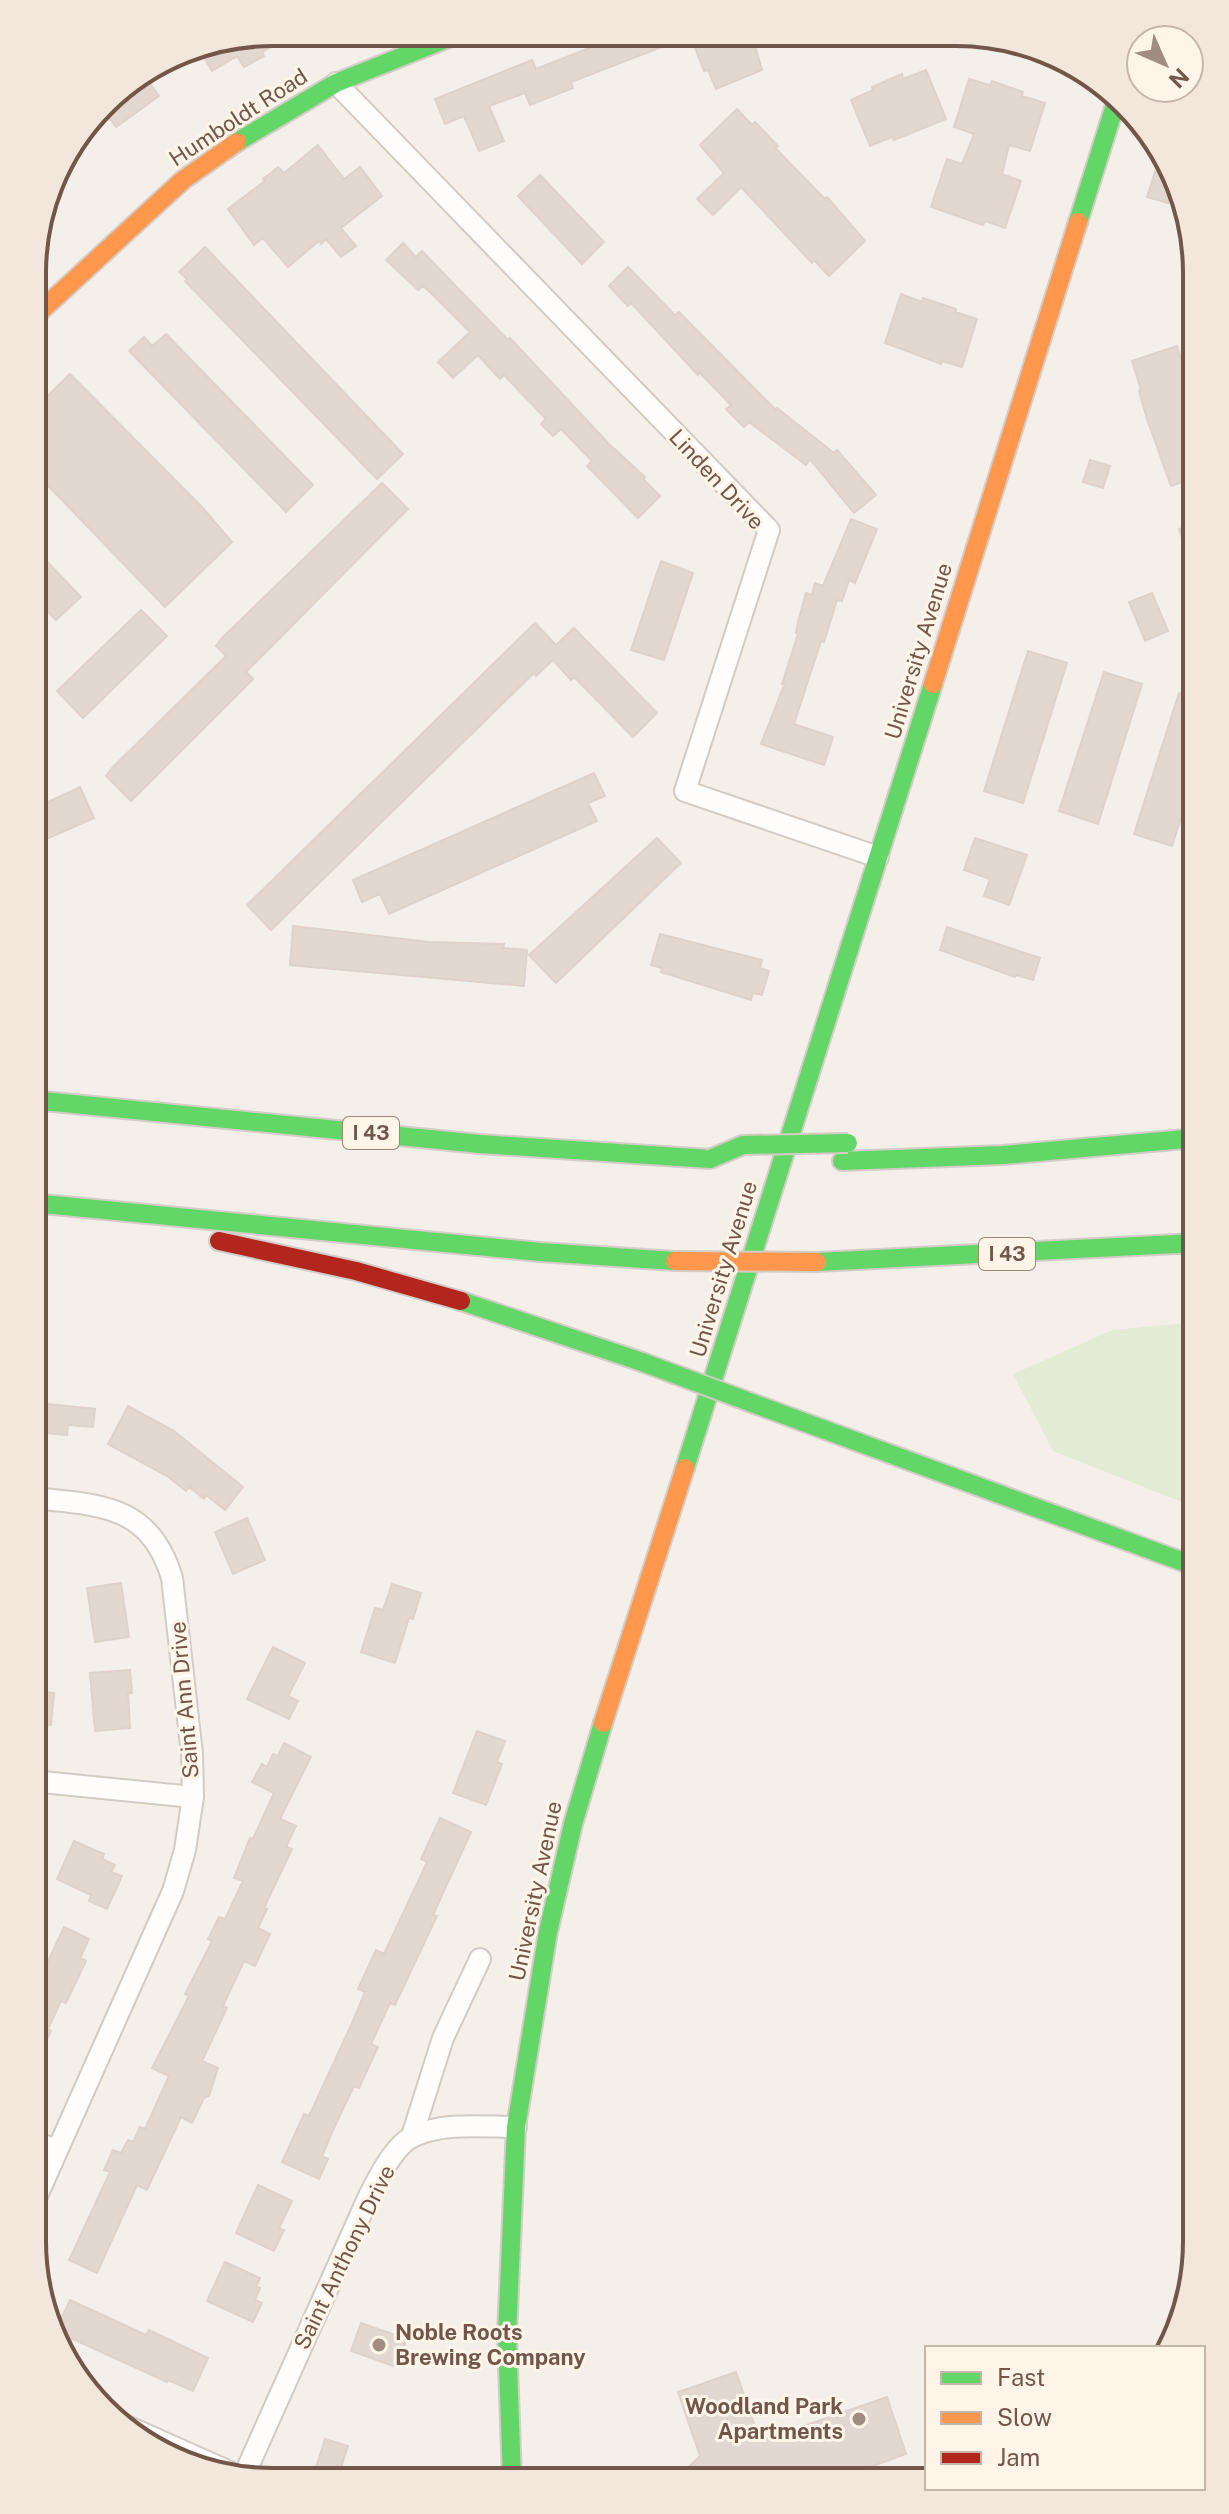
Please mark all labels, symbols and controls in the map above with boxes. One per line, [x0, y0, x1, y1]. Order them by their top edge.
north arrow [1125, 24, 1205, 104]
street label: Humboldt Road [164, 63, 312, 171]
text: N [1164, 63, 1194, 93]
street label: Linden Drive [664, 424, 770, 534]
street label: University Avenue [879, 560, 957, 742]
road number: I 43 [343, 1117, 399, 1149]
street label: University Avenue [684, 1178, 762, 1360]
road number: I 43 [979, 1238, 1035, 1270]
street label: Saint Ann Drive [164, 1620, 204, 1780]
street label: University Avenue [503, 1799, 567, 1983]
street label: Saint Anthony Drive [288, 2160, 400, 2354]
place label: Noble Roots Brewing Company [395, 2319, 586, 2370]
marker: Noble Roots Brewing Company [370, 2336, 388, 2354]
legend [925, 2346, 1205, 2490]
text: Fast [997, 2363, 1045, 2391]
place label: Woodland Park Apartments [685, 2393, 843, 2444]
text: Slow [997, 2403, 1052, 2431]
marker: Woodland Park Apartments [850, 2410, 868, 2428]
text: Jam [997, 2443, 1040, 2471]

